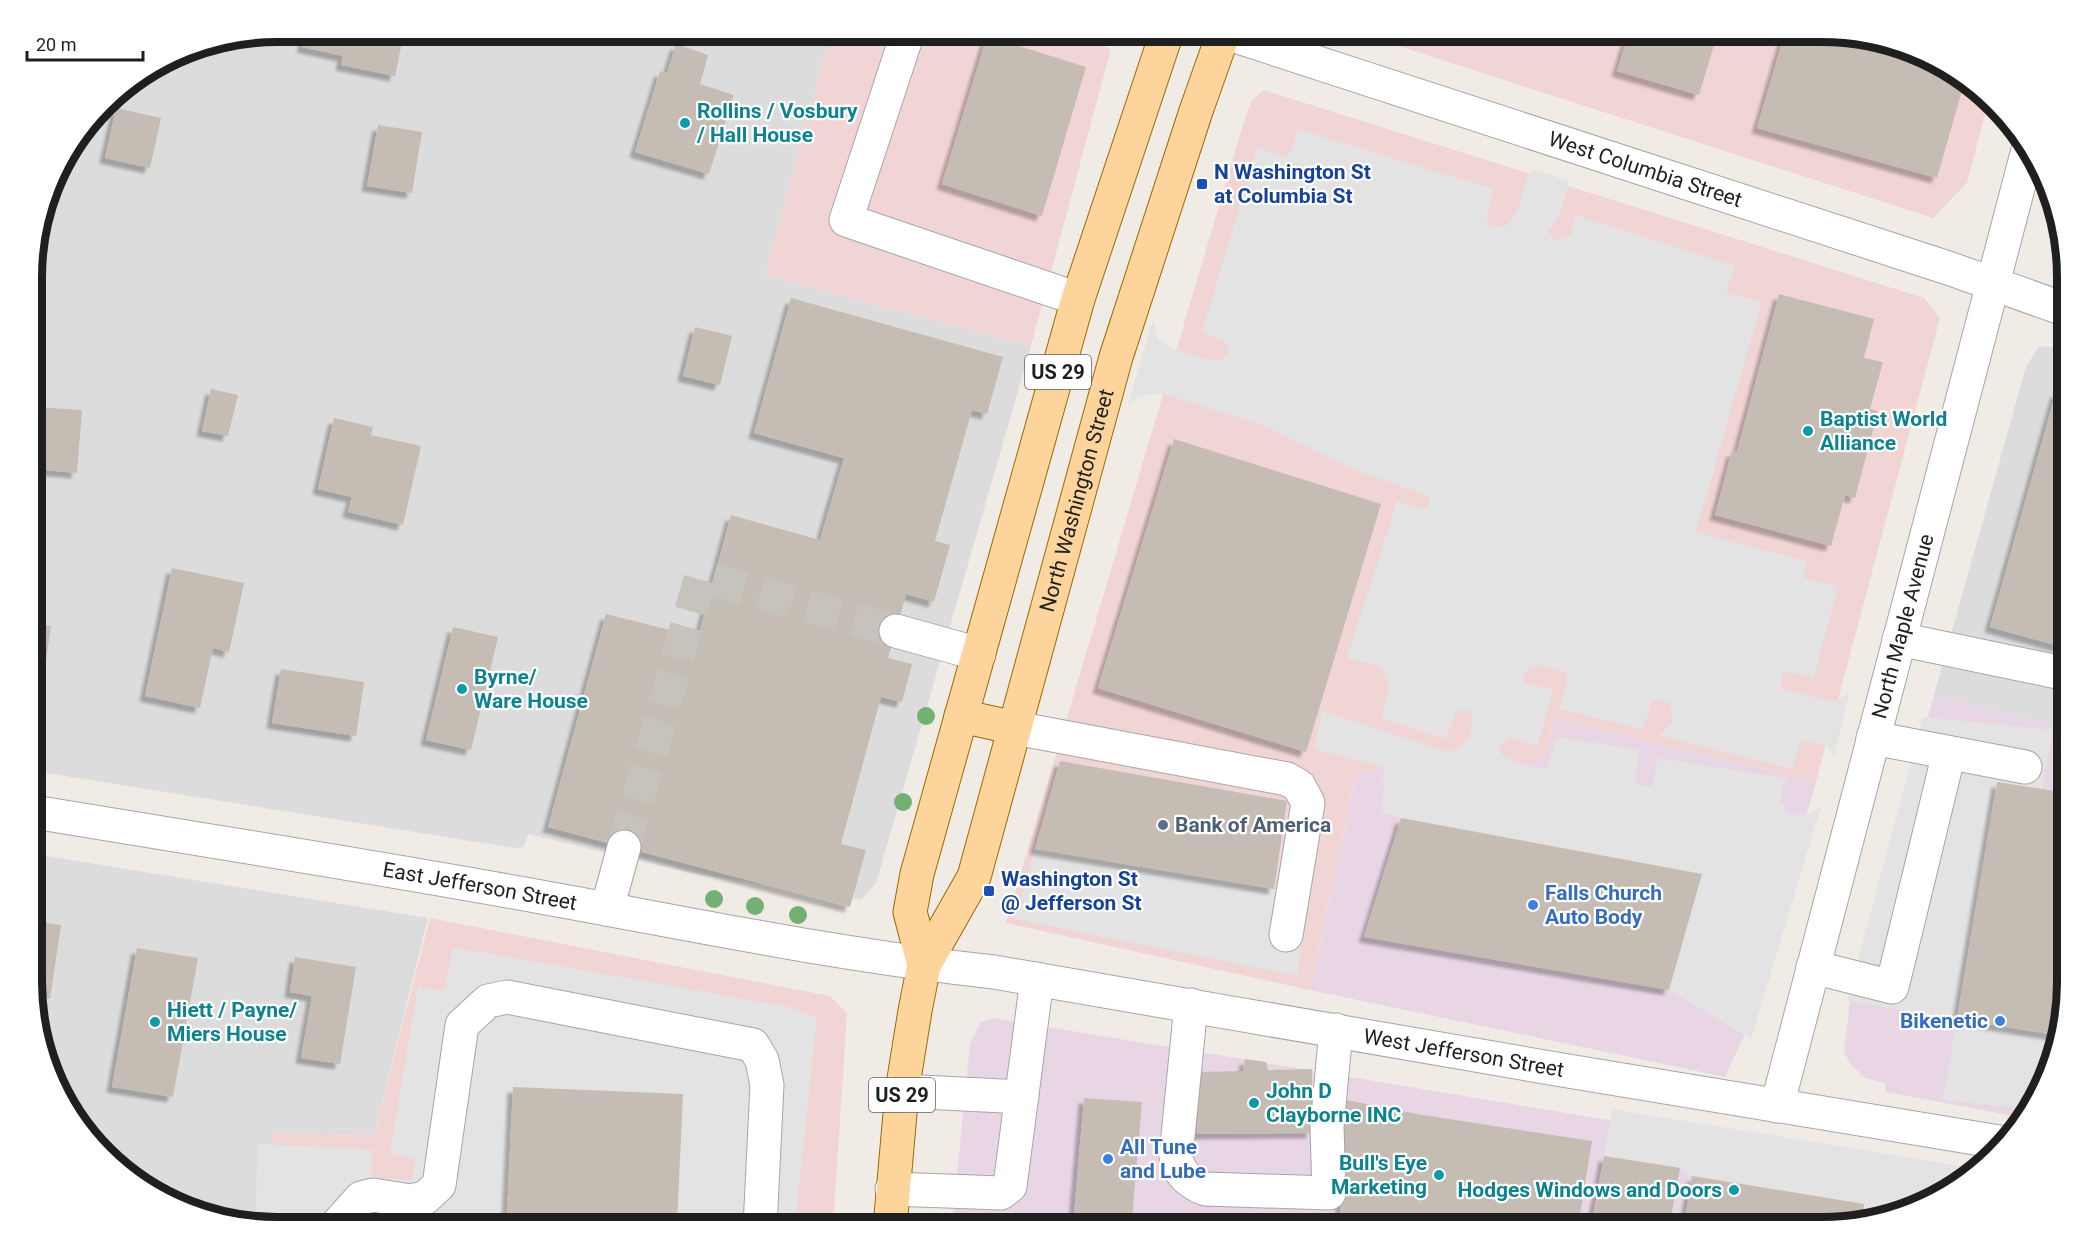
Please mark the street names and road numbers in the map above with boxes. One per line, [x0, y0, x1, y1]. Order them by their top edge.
street label: West Columbia Street [1545, 127, 1745, 212]
road number: US 29 [1025, 355, 1091, 389]
street label: North Washington Street [1035, 386, 1119, 614]
street label: North Maple Avenue [1867, 531, 1939, 721]
street label: East Jefferson Street [381, 857, 579, 915]
street label: West Jefferson Street [1362, 1024, 1566, 1082]
road number: US 29 [869, 1078, 935, 1112]

